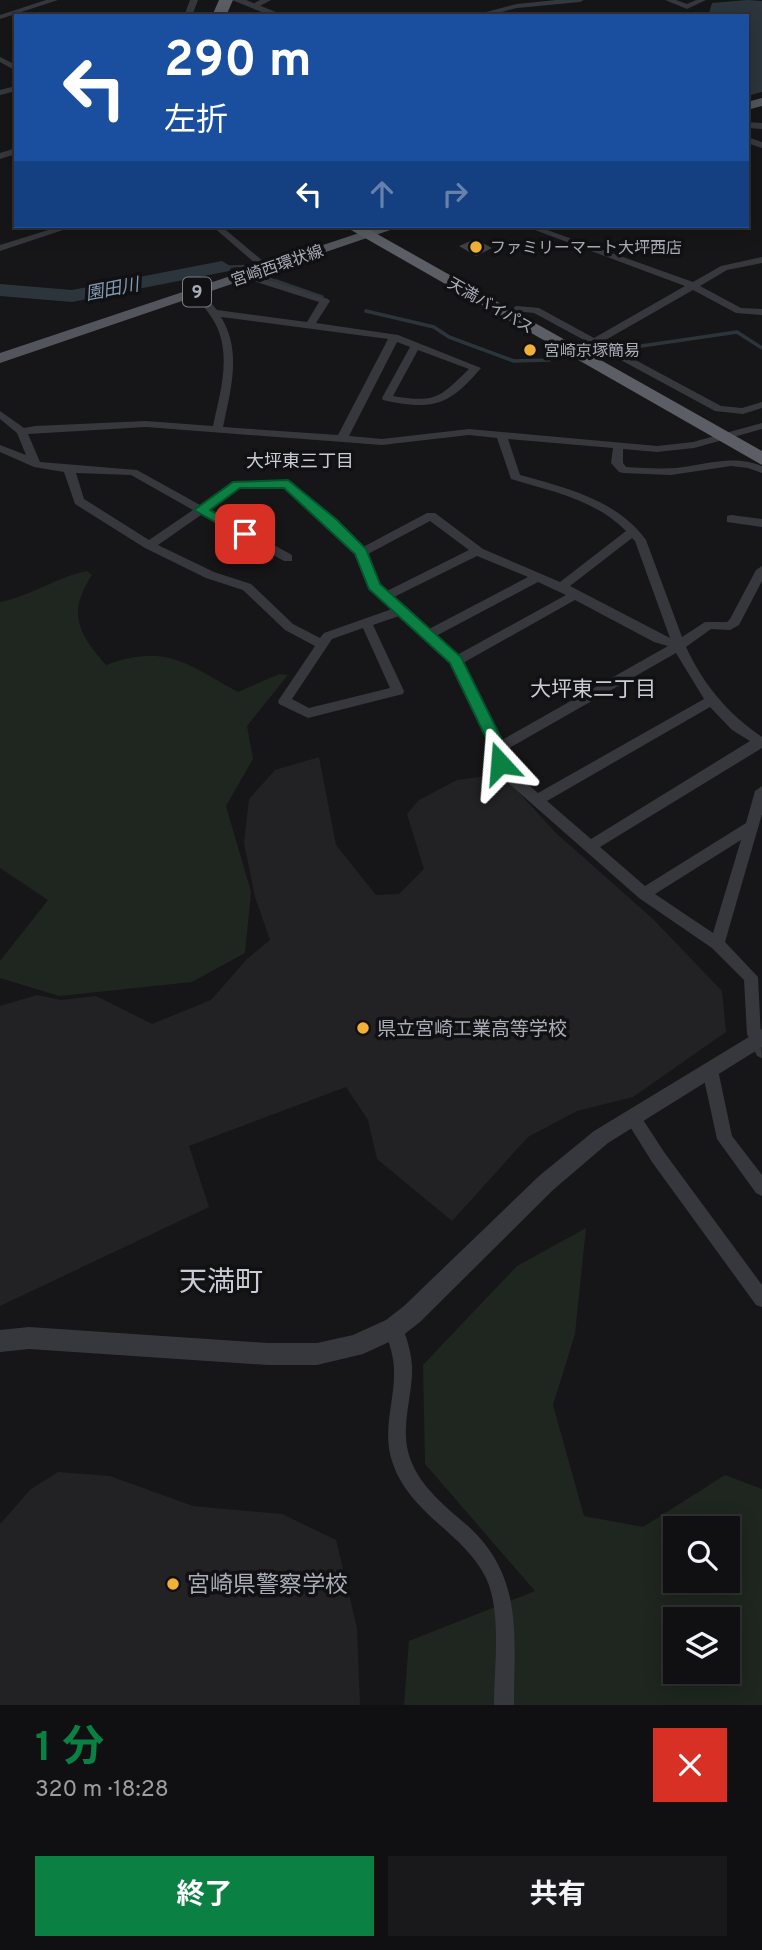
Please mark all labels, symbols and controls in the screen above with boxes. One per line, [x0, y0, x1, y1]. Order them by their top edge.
text: 290 m [164, 32, 312, 94]
icon: left [49, 42, 140, 133]
text: 左折 [164, 102, 228, 142]
icon: left [290, 175, 328, 213]
icon: ahead [363, 175, 401, 213]
icon: right [436, 175, 474, 213]
marker: ファミリーマート大坪西店 [468, 239, 484, 255]
place label: ファミリーマート大坪西店 [490, 239, 682, 259]
street label: 宮崎西環状線 [229, 242, 326, 292]
water label: 園田川 [84, 274, 143, 307]
street label: 天満バイパス [444, 274, 536, 339]
road number: 9 [183, 278, 211, 306]
marker: 宮崎京塚簡易 [522, 342, 538, 358]
place label: 宮崎京塚簡易 [544, 342, 640, 362]
district label: 大坪東三丁目 [246, 451, 354, 474]
pin [215, 504, 275, 564]
icon: arrive [226, 515, 264, 553]
district label: 大坪東二丁目 [530, 677, 656, 704]
position arrow [463, 726, 537, 800]
place label: 県立宮崎工業高等学校 [377, 1018, 567, 1042]
marker: 県立宮崎工業高等学校 [355, 1020, 371, 1036]
district label: 天満町 [179, 1266, 263, 1302]
map controls [663, 1516, 740, 1684]
button: search [663, 1516, 740, 1593]
place label: 宮崎県警察学校 [187, 1572, 348, 1601]
marker: 宮崎県警察学校 [165, 1576, 181, 1592]
button: layers [663, 1607, 740, 1684]
text: 1 分 [35, 1723, 104, 1776]
button: close [653, 1728, 727, 1802]
text: 320 m · 18:28 [35, 1776, 169, 1805]
button: 終了 [35, 1856, 374, 1936]
button: 共有 [388, 1856, 727, 1936]

